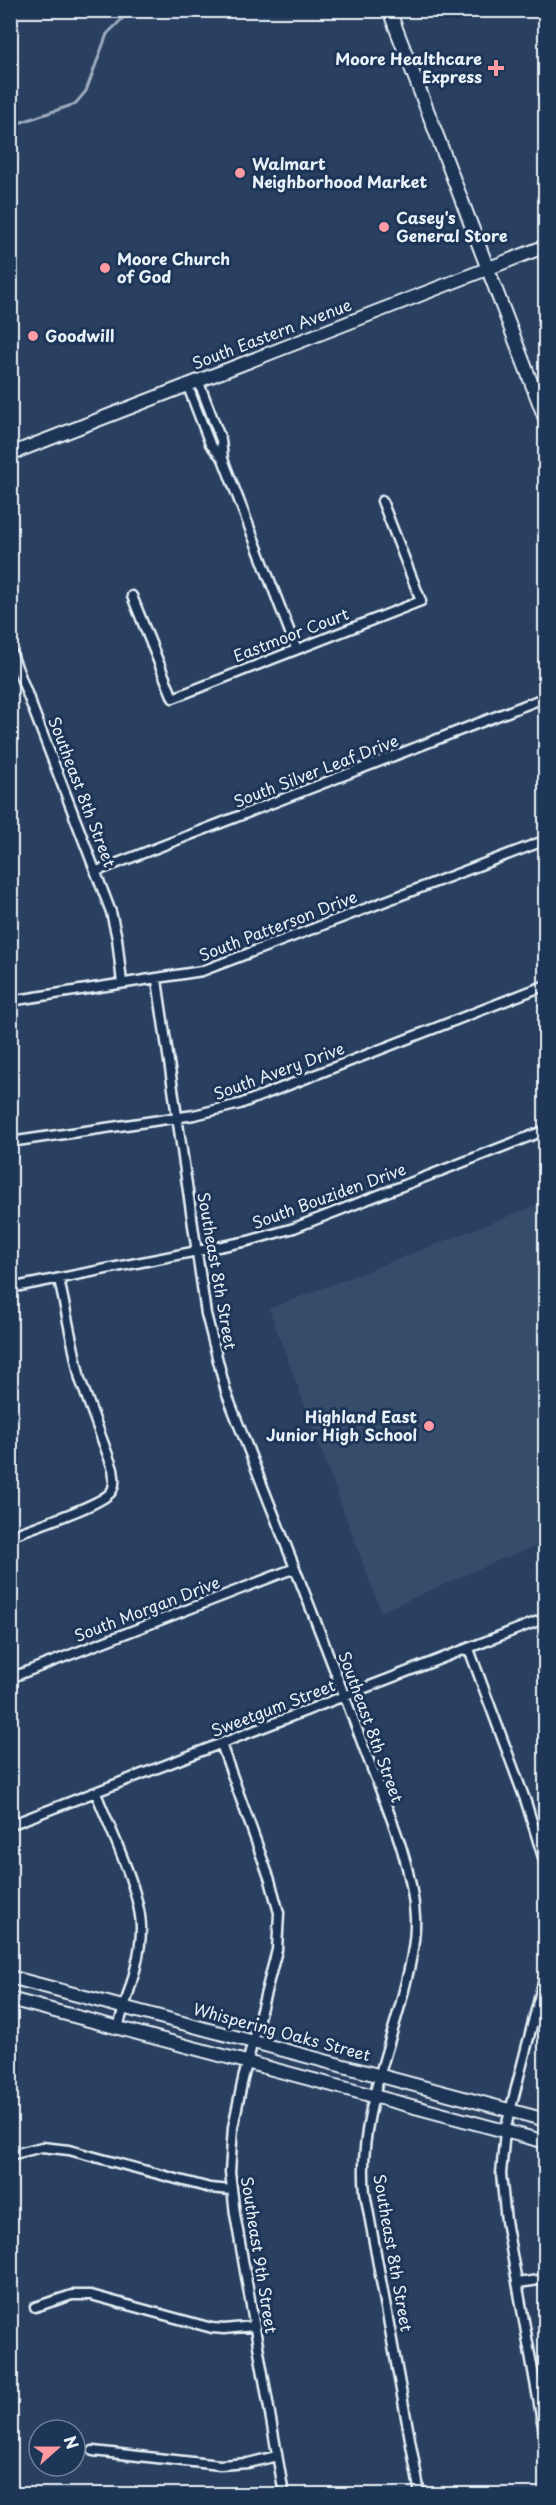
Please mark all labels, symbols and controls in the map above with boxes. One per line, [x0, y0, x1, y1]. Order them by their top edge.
place label: Moore Healthcare Express [335, 46, 482, 88]
marker: Moore Healthcare Express [487, 59, 505, 77]
place label: Walmart Neighborhood Market [252, 151, 428, 193]
marker: Walmart Neighborhood Market [233, 166, 247, 180]
place label: Casey's General Store [396, 205, 508, 247]
marker: Casey's General Store [377, 220, 391, 234]
place label: Moore Church of God [117, 246, 230, 288]
marker: Moore Church of God [98, 261, 112, 275]
street label: South Eastern Avenue [188, 292, 355, 375]
place label: Goodwill [45, 323, 114, 347]
marker: Goodwill [26, 329, 40, 343]
street label: Eastmoor Court [229, 601, 352, 667]
street label: Southeast 8th Street [43, 713, 123, 871]
street label: South Silver Leaf Drive [230, 728, 401, 813]
street label: South Patterson Drive [195, 884, 360, 966]
street label: South Avery Drive [210, 1035, 347, 1105]
street label: South Bouziden Drive [248, 1156, 409, 1234]
street label: Southeast 8th Street [192, 1190, 244, 1352]
place label: Highland East Junior High School [266, 1404, 417, 1446]
marker: Highland East Junior High School [422, 1419, 436, 1433]
street label: South Morgan Drive [70, 1569, 223, 1647]
street label: Southeast 8th Street [333, 1648, 411, 1806]
street label: Sweetgum Street [207, 1672, 338, 1742]
street label: Whispering Oaks Street [191, 1996, 374, 2066]
street label: Southeast 8th Street [368, 2172, 420, 2334]
street label: Southeast 9th Street [236, 2175, 284, 2335]
north arrow [27, 2418, 87, 2478]
text: N [58, 2432, 85, 2452]

